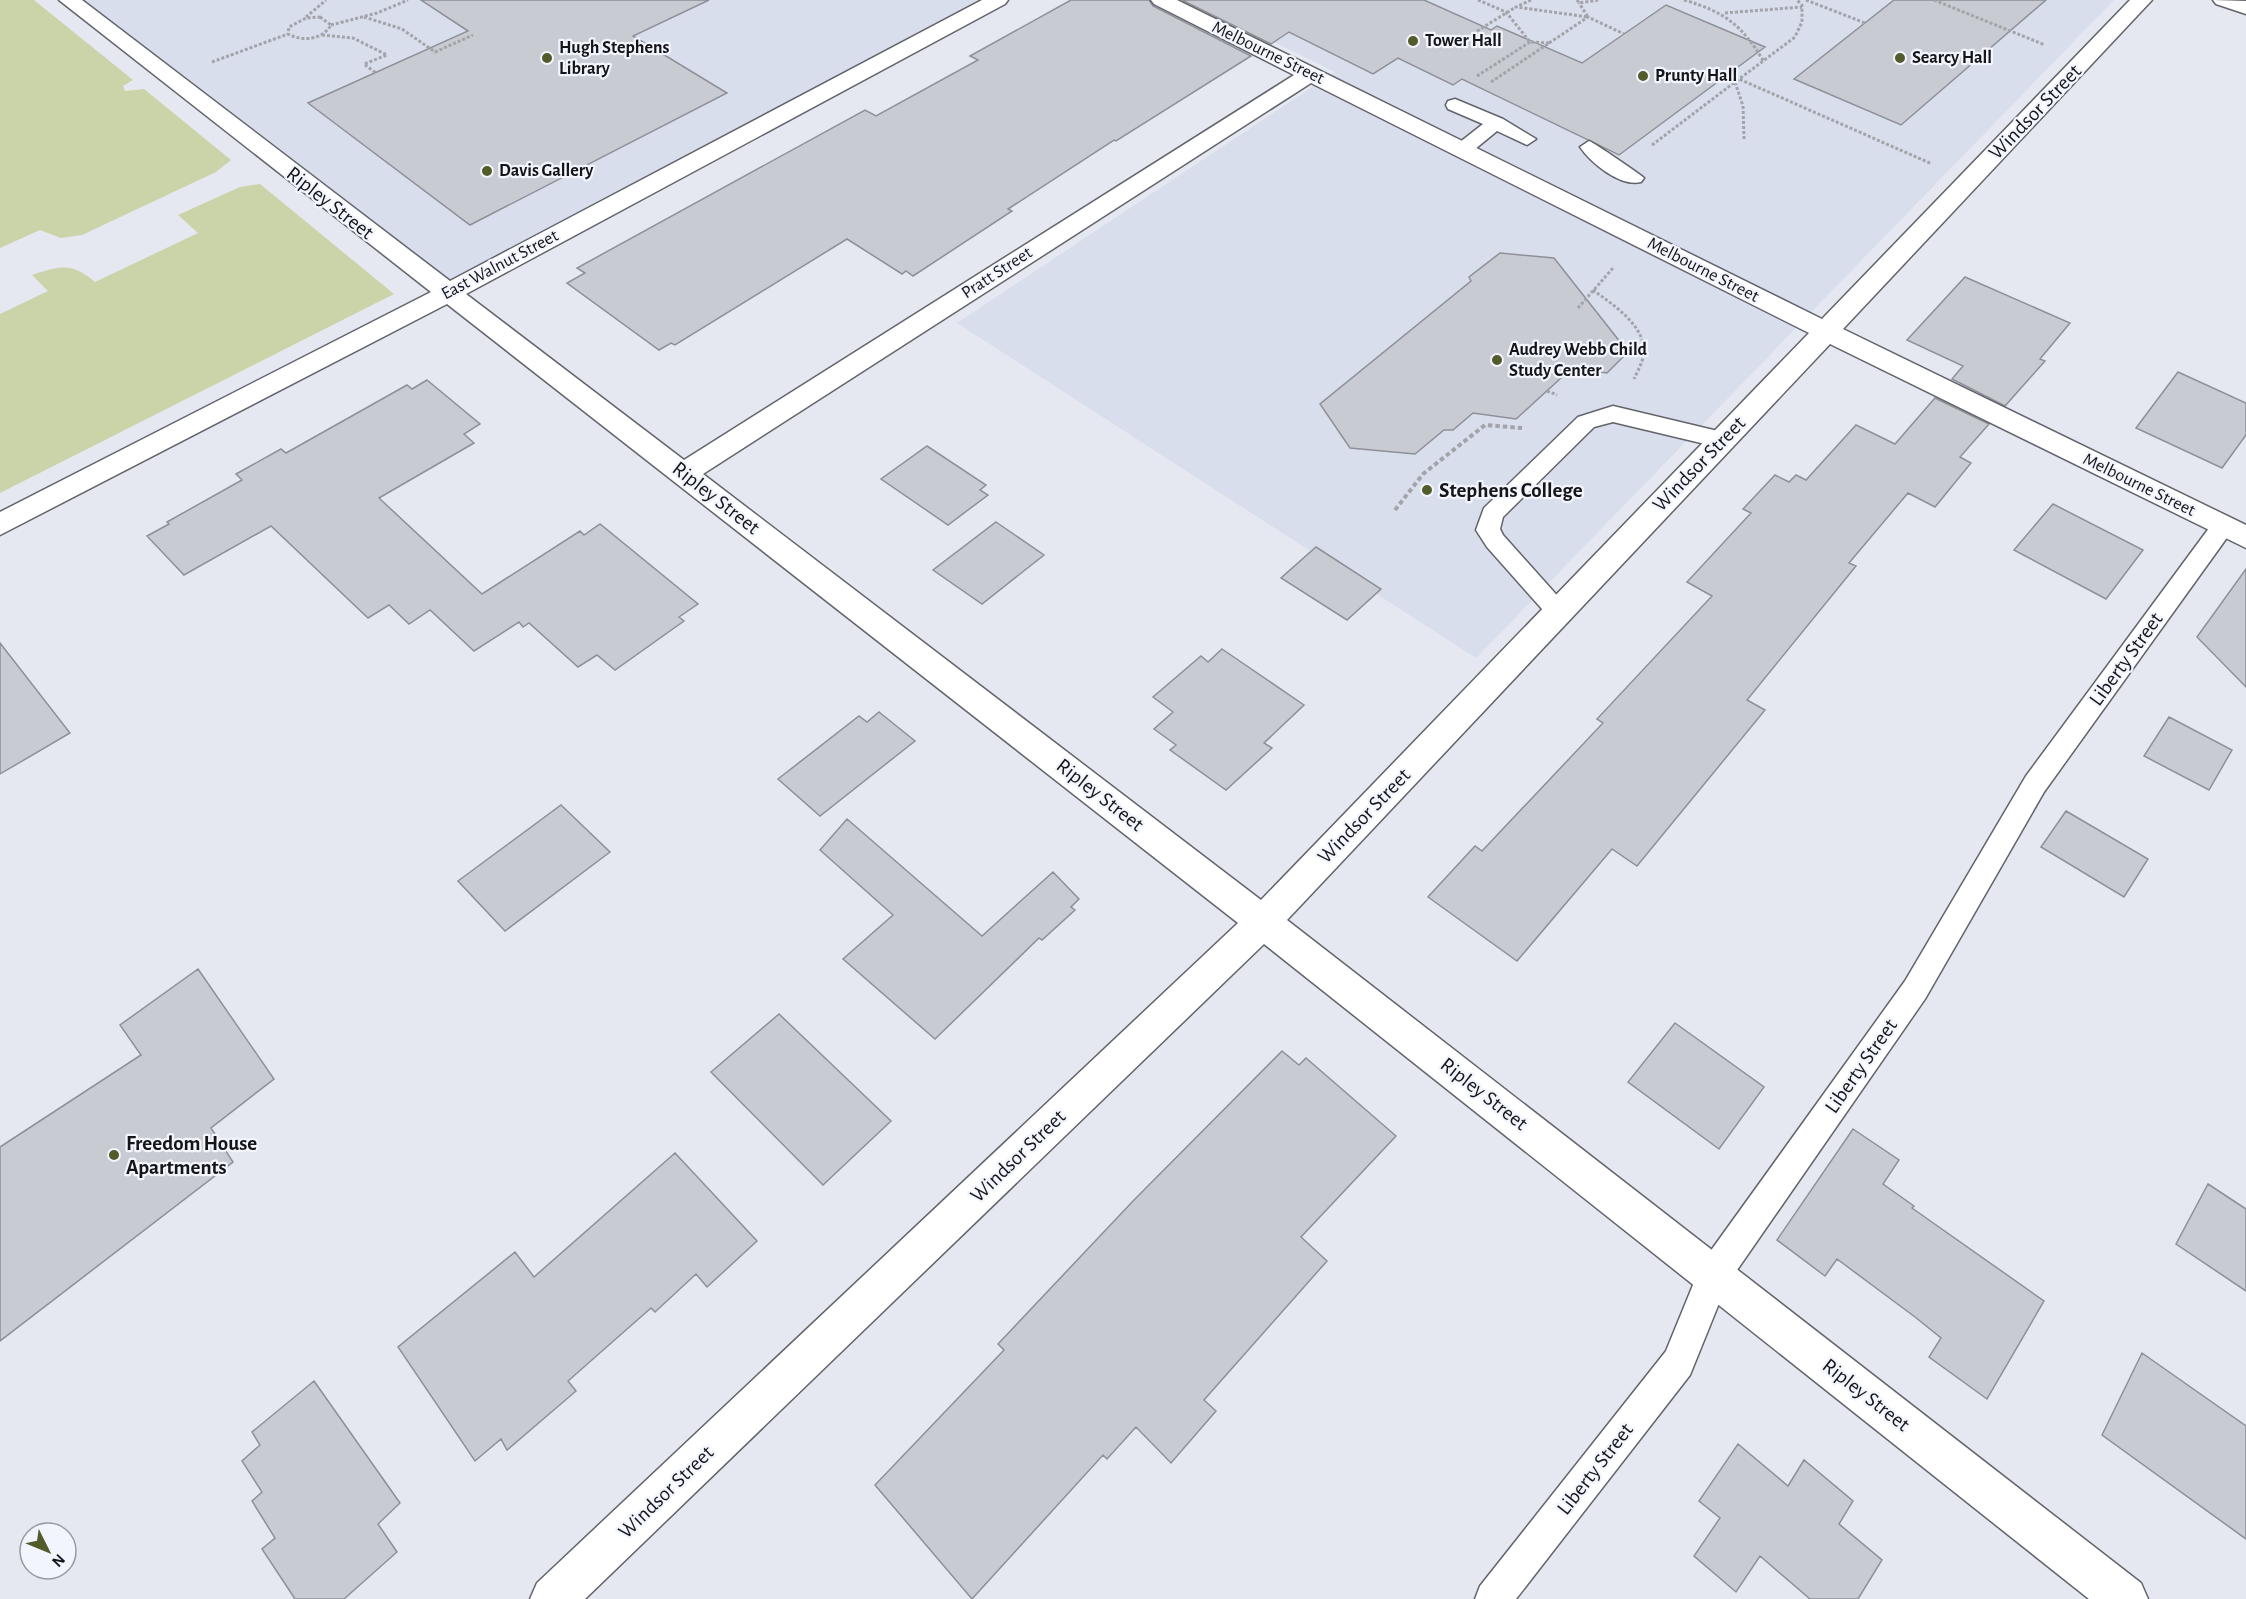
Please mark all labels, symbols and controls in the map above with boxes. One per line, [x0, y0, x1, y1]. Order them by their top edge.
street label: Melbourne Street [1209, 18, 1327, 88]
place label: Tower Hall [1425, 32, 1502, 50]
marker: Tower Hall [1406, 34, 1420, 48]
place label: Hugh Stephens Library [559, 39, 669, 78]
place label: Searcy Hall [1912, 49, 1992, 67]
marker: Hugh Stephens Library [540, 51, 554, 65]
marker: Searcy Hall [1893, 51, 1907, 65]
street label: Windsor Street [1985, 60, 2086, 164]
place label: Prunty Hall [1655, 67, 1737, 85]
marker: Prunty Hall [1636, 69, 1650, 83]
place label: Davis Gallery [499, 162, 594, 180]
street label: Ripley Street [282, 163, 378, 244]
marker: Davis Gallery [480, 164, 494, 178]
street label: East Walnut Street [439, 227, 562, 303]
street label: Melbourne Street [1644, 234, 1762, 306]
street label: Pratt Street [959, 244, 1036, 302]
place label: Audrey Webb Child Study Center [1509, 341, 1648, 380]
marker: Audrey Webb Child Study Center [1490, 353, 1504, 367]
street label: Windsor Street [1649, 412, 1750, 516]
street label: Melbourne Street [2080, 450, 2198, 520]
street label: Ripley Street [668, 458, 764, 539]
place label: Stephens College [1439, 480, 1583, 501]
marker: Stephens College [1420, 483, 1434, 497]
street label: Liberty Street [2085, 608, 2167, 710]
street label: Ripley Street [1052, 755, 1148, 836]
street label: Windsor Street [1314, 764, 1415, 868]
street label: Liberty Street [1821, 1015, 1901, 1117]
street label: Ripley Street [1436, 1054, 1532, 1135]
street label: Windsor Street [966, 1105, 1070, 1206]
place label: Freedom House Apartments [126, 1133, 257, 1178]
marker: Freedom House Apartments [107, 1148, 121, 1162]
street label: Ripley Street [1818, 1355, 1914, 1436]
street label: Liberty Street [1553, 1419, 1637, 1519]
street label: Windsor Street [614, 1441, 718, 1542]
north arrow [18, 1521, 78, 1581]
text: N [49, 1551, 68, 1570]

